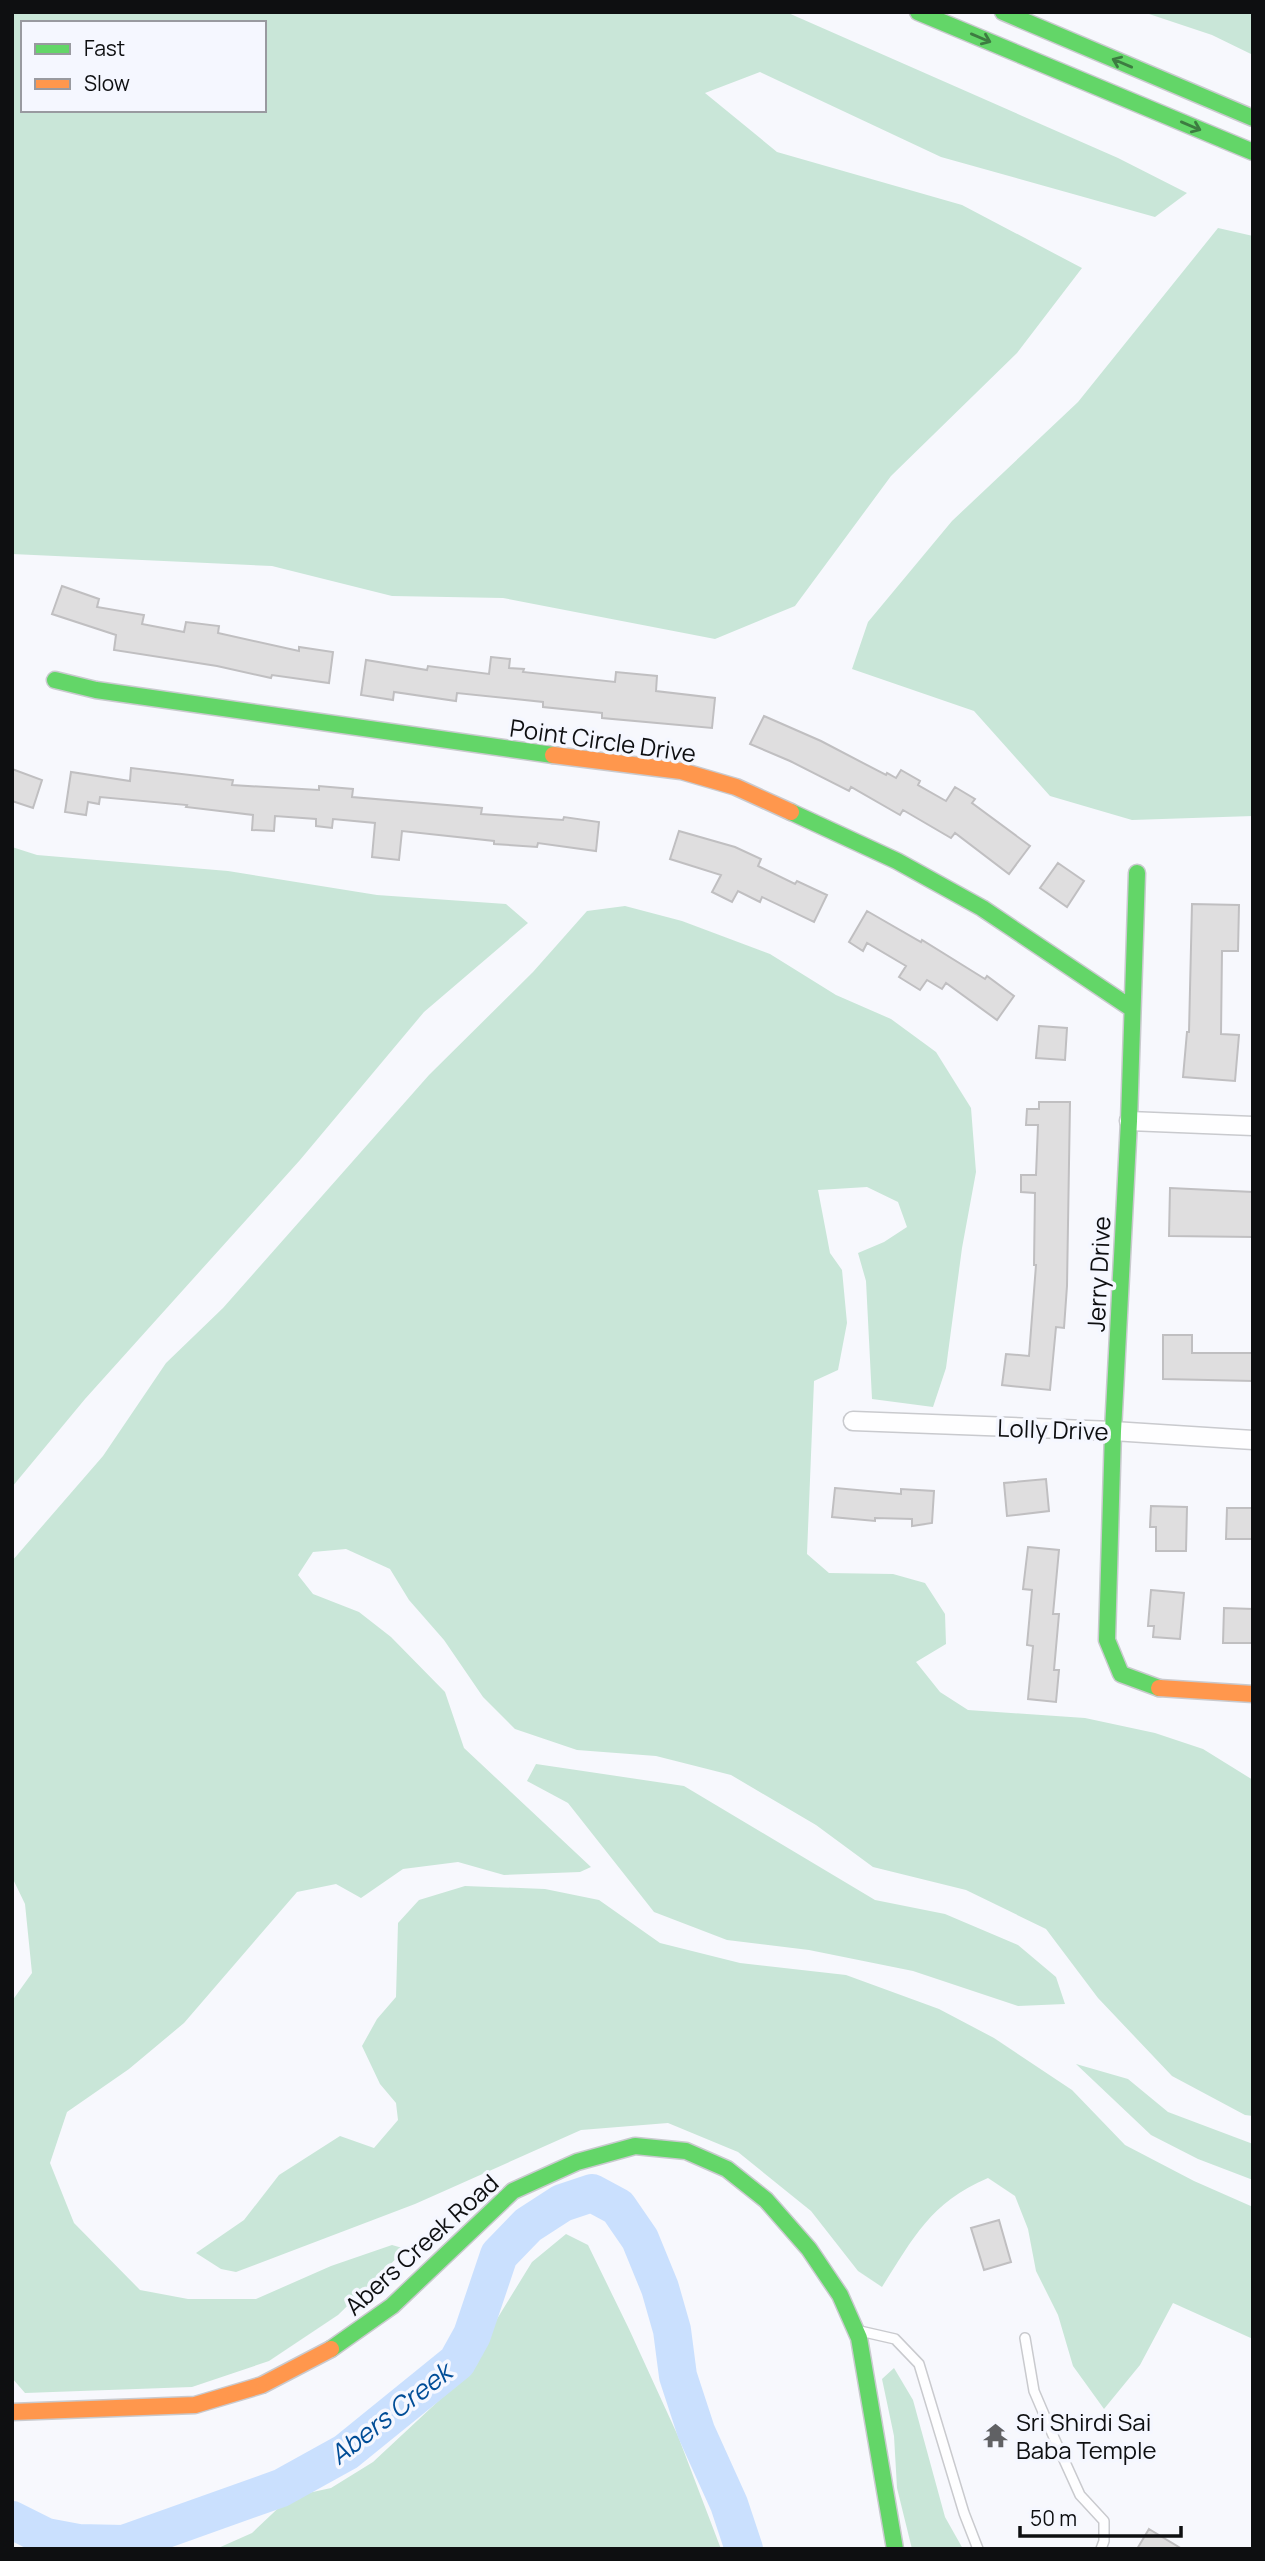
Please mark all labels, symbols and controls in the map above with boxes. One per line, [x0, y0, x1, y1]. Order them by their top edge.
legend [21, 21, 266, 112]
one-way arrow [970, 33, 991, 46]
text: Fast [84, 34, 125, 62]
one-way arrow [1112, 55, 1133, 68]
text: Slow [84, 69, 130, 97]
one-way arrow [1180, 120, 1201, 133]
street label: Point Circle Drive [508, 711, 698, 769]
street label: Jerry Drive [1078, 1215, 1118, 1333]
street label: Lolly Drive [997, 1411, 1109, 1447]
street label: Abers Creek Road [337, 2166, 505, 2322]
water label: Abers Creek [321, 2351, 462, 2472]
place label: Sri Shirdi Sai Baba Temple [1016, 2405, 1157, 2466]
temple icon: Sri Shirdi Sai Baba Temple [982, 2421, 1010, 2449]
scale bar [1020, 2494, 1181, 2538]
text: 50 m [1030, 2504, 1077, 2532]

